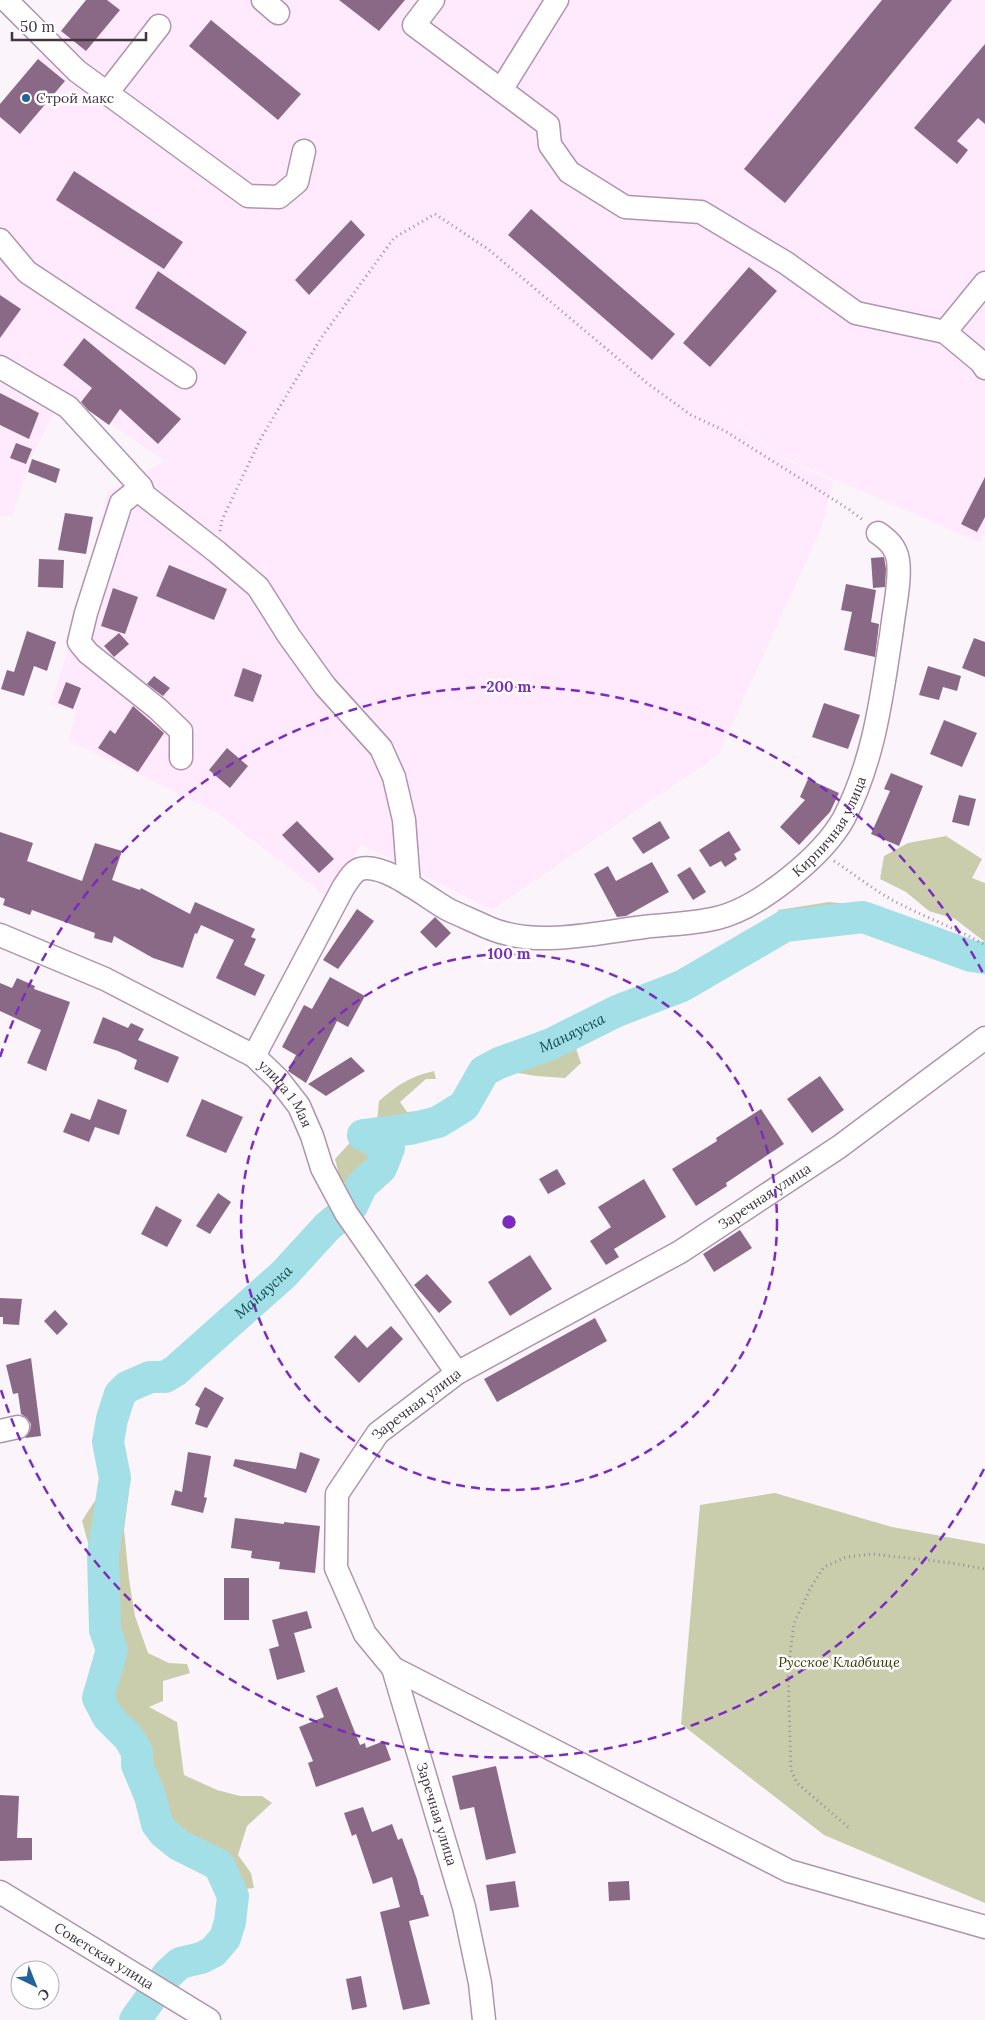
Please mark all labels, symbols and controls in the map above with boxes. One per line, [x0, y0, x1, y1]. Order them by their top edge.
scale bar [12, 10, 146, 42]
text: 50 m [20, 17, 55, 36]
place label: Строй макс [36, 89, 114, 107]
marker: Строй макс [20, 92, 32, 104]
text: 200 m [487, 677, 532, 696]
street label: Кирпичная улица [788, 774, 870, 880]
text: 100 m [488, 944, 531, 963]
water label: Маняуска [536, 1008, 608, 1057]
street label: улица 1 Мая [254, 1056, 316, 1130]
street label: Заречная улица [715, 1159, 814, 1233]
centre of rings [500, 1213, 518, 1231]
water label: Маняуска [230, 1261, 297, 1323]
street label: Заречная улица [368, 1364, 464, 1443]
park label: Русское Кладбище [778, 1653, 900, 1671]
street label: Заречная улица [413, 1760, 461, 1868]
street label: Советская улица [51, 1918, 157, 1993]
north arrow [10, 1960, 60, 2010]
text: С [34, 1985, 54, 2005]

